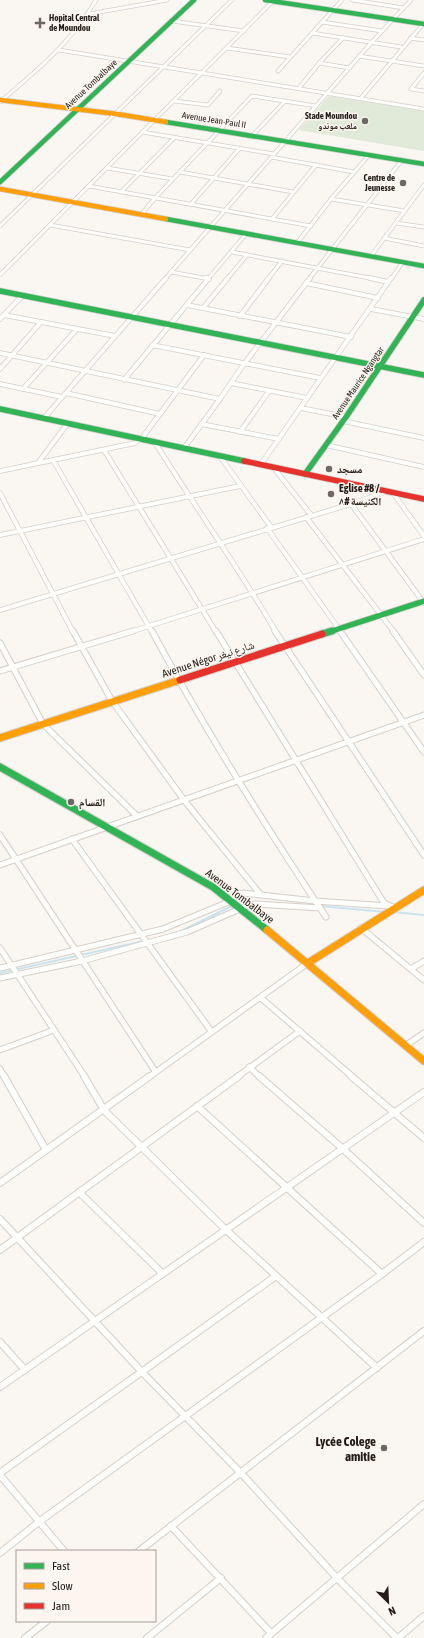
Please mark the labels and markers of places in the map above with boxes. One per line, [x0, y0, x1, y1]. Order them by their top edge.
place label: Hopital Central de Moundou [49, 13, 100, 33]
marker: Hopital Central de Moundou [34, 17, 46, 29]
place label: Stade Moundou ملعب موندو [305, 111, 358, 131]
marker: Stade Moundou ملعب موندو [360, 116, 370, 126]
place label: Centre de Jeunesse [364, 173, 395, 193]
marker: Centre de Jeunesse [398, 178, 408, 188]
place label: مسجد [337, 463, 362, 476]
marker: مسجد [324, 464, 334, 474]
place label: Eglise #8 / الكنيسة #٨ [339, 482, 381, 507]
marker: Eglise #8 / الكنيسة #٨ [326, 489, 336, 499]
place label: القسام [79, 796, 105, 810]
marker: القسام [66, 797, 76, 807]
place label: Lycée Colege amitie [315, 1434, 376, 1464]
marker: Lycée Colege amitie [379, 1443, 389, 1453]

